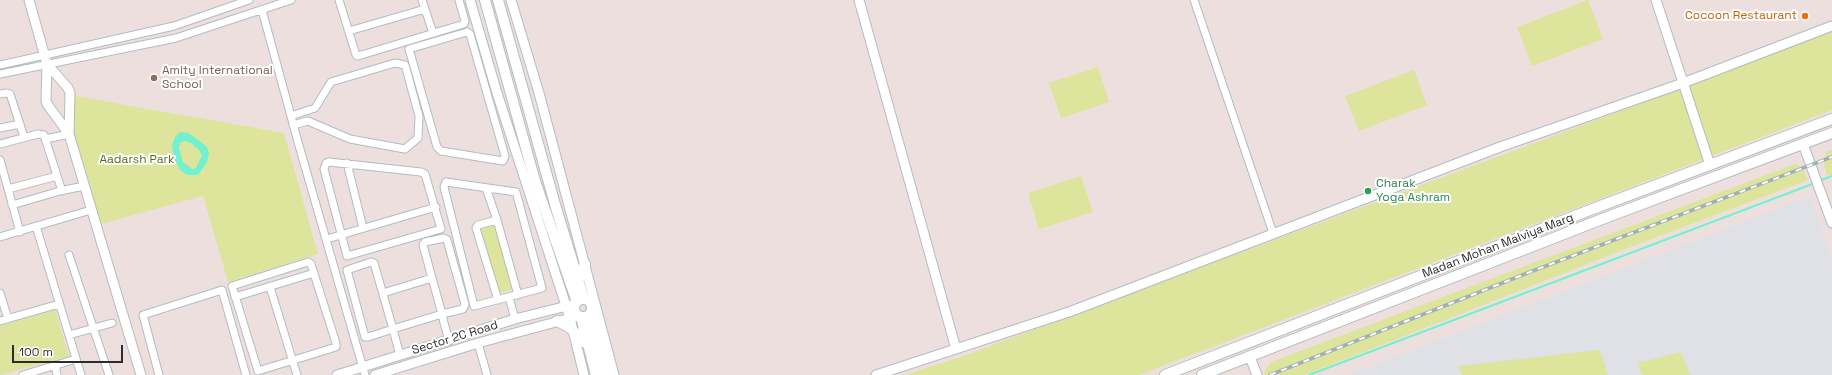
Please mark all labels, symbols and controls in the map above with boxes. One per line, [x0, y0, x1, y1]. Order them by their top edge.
place label: Cocoon Restaurant [1685, 9, 1797, 23]
marker: Cocoon Restaurant [1800, 11, 1810, 21]
place label: Amity International School [162, 64, 273, 92]
marker: Amity International School [149, 73, 159, 83]
park label: Aadarsh Park [99, 153, 175, 167]
place label: Charak Yoga Ashram [1376, 177, 1450, 205]
marker: Charak Yoga Ashram [1363, 186, 1373, 196]
street label: Madan Mohan Malviya Marg [1420, 210, 1576, 282]
street label: Sector 2C Road [410, 318, 500, 358]
scale bar [14, 337, 125, 363]
text: 100 m [19, 344, 53, 360]

